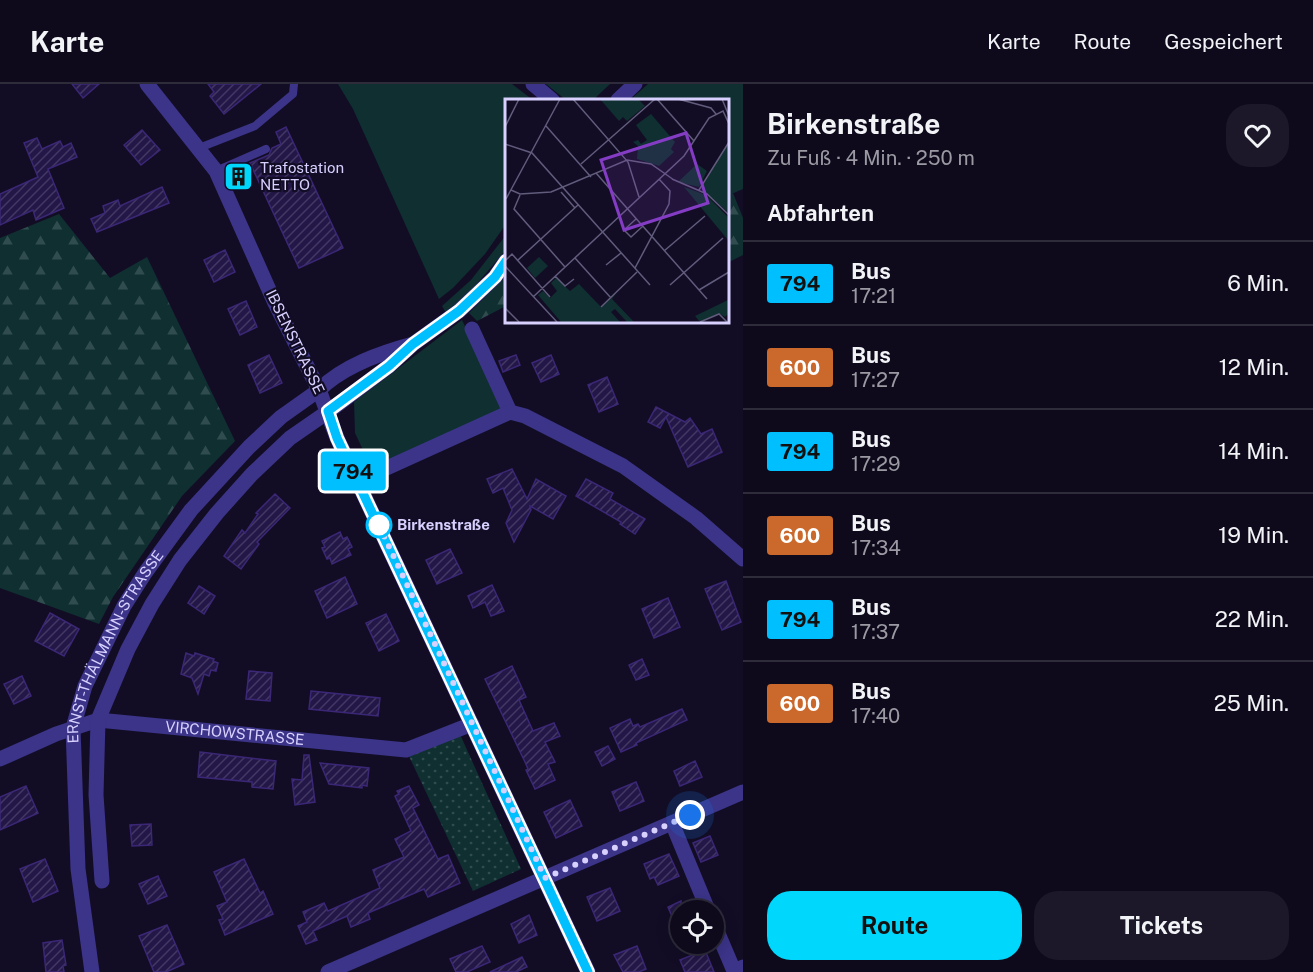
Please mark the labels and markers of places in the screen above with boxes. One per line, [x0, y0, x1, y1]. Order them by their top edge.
place label: Trafostation NETTO [260, 159, 344, 193]
building icon: Trafostation NETTO [223, 161, 255, 193]
marker: Birkenstraße [366, 512, 392, 538]
place label: Birkenstraße [397, 516, 490, 533]

